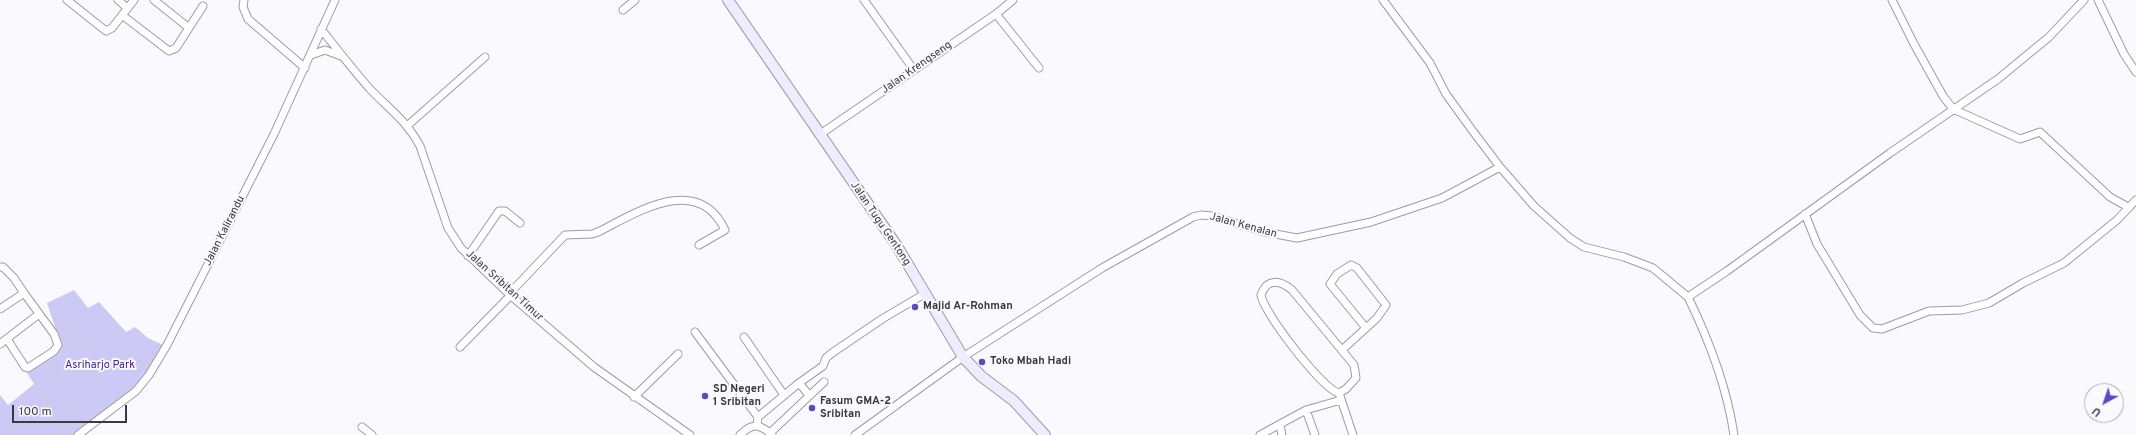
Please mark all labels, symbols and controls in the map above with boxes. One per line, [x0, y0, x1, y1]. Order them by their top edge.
street label: Jalan Krengseng [879, 39, 955, 97]
street label: Jalan Tugu Gentong [847, 179, 913, 269]
street label: Jalan Kalirandu [202, 194, 248, 268]
street label: Jalan Kenalan [1208, 211, 1278, 241]
street label: Jalan Sribitan Timur [463, 248, 545, 324]
place label: Majid Ar-Rohman [923, 300, 1013, 314]
marker: Majid Ar-Rohman [910, 302, 920, 312]
place label: Toko Mbah Hadi [990, 355, 1071, 369]
marker: Toko Mbah Hadi [977, 357, 987, 367]
park label: Asriharjo Park [65, 359, 135, 373]
place label: SD Negeri 1 Sribitan [713, 383, 765, 409]
north arrow [2084, 383, 2124, 423]
marker: SD Negeri 1 Sribitan [700, 391, 710, 401]
place label: Fasum GMA-2 Sribitan [820, 395, 891, 421]
scale bar [14, 397, 129, 423]
marker: Fasum GMA-2 Sribitan [807, 403, 817, 413]
text: 100 m [19, 404, 52, 420]
text: U [2089, 404, 2104, 419]

